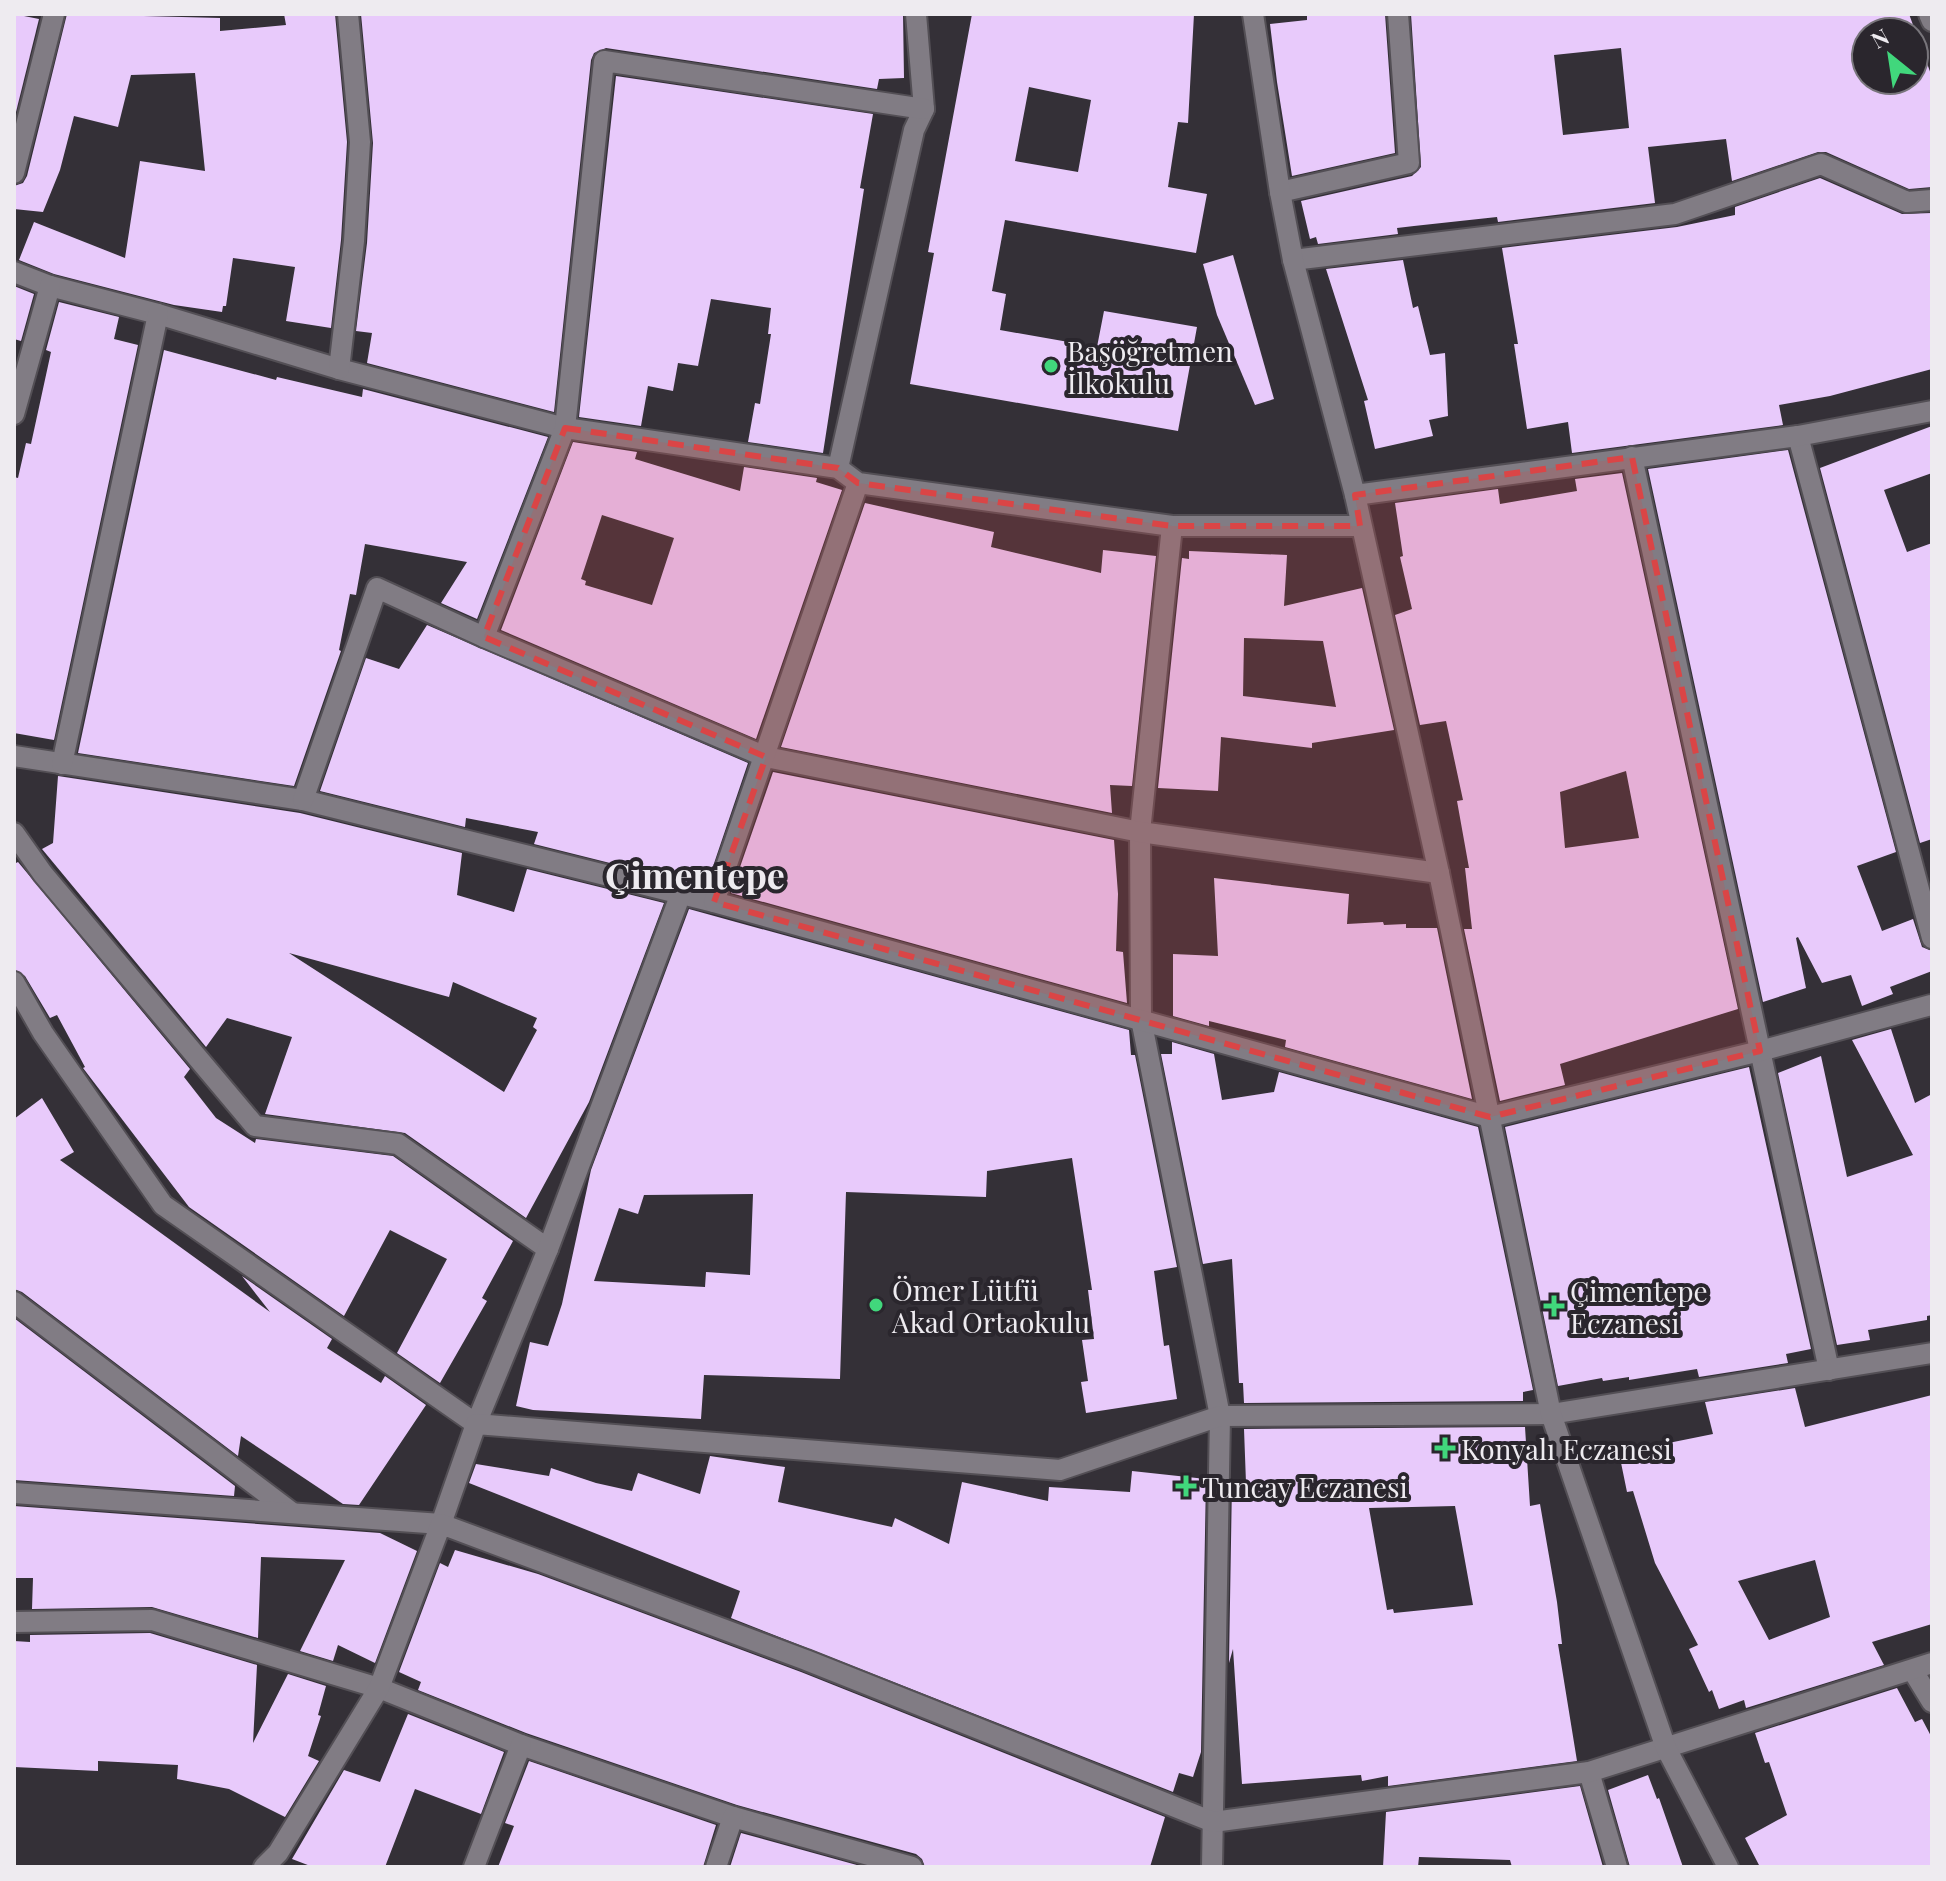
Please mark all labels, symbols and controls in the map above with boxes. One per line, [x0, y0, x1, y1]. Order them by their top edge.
north arrow [1850, 16, 1930, 96]
text: N [1865, 21, 1894, 55]
place label: Başöğretmen İlkokulu [1067, 332, 1233, 401]
marker: Başöğretmen İlkokulu [1042, 357, 1060, 375]
district label: Çimentepe [605, 850, 785, 898]
place label: Ömer Lütfü Akad Ortaokulu [891, 1271, 1090, 1340]
place label: Çimentepe Eczanesi [1570, 1272, 1708, 1341]
marker: Ömer Lütfü Akad Ortaokulu [867, 1296, 885, 1314]
marker: Çimentepe Eczanesi [1545, 1297, 1563, 1315]
place label: Konyalı Eczanesi [1461, 1430, 1672, 1467]
marker: Konyalı Eczanesi [1436, 1439, 1454, 1457]
place label: Tuncay Eczanesi [1202, 1468, 1408, 1505]
marker: Tuncay Eczanesi [1177, 1477, 1195, 1495]

